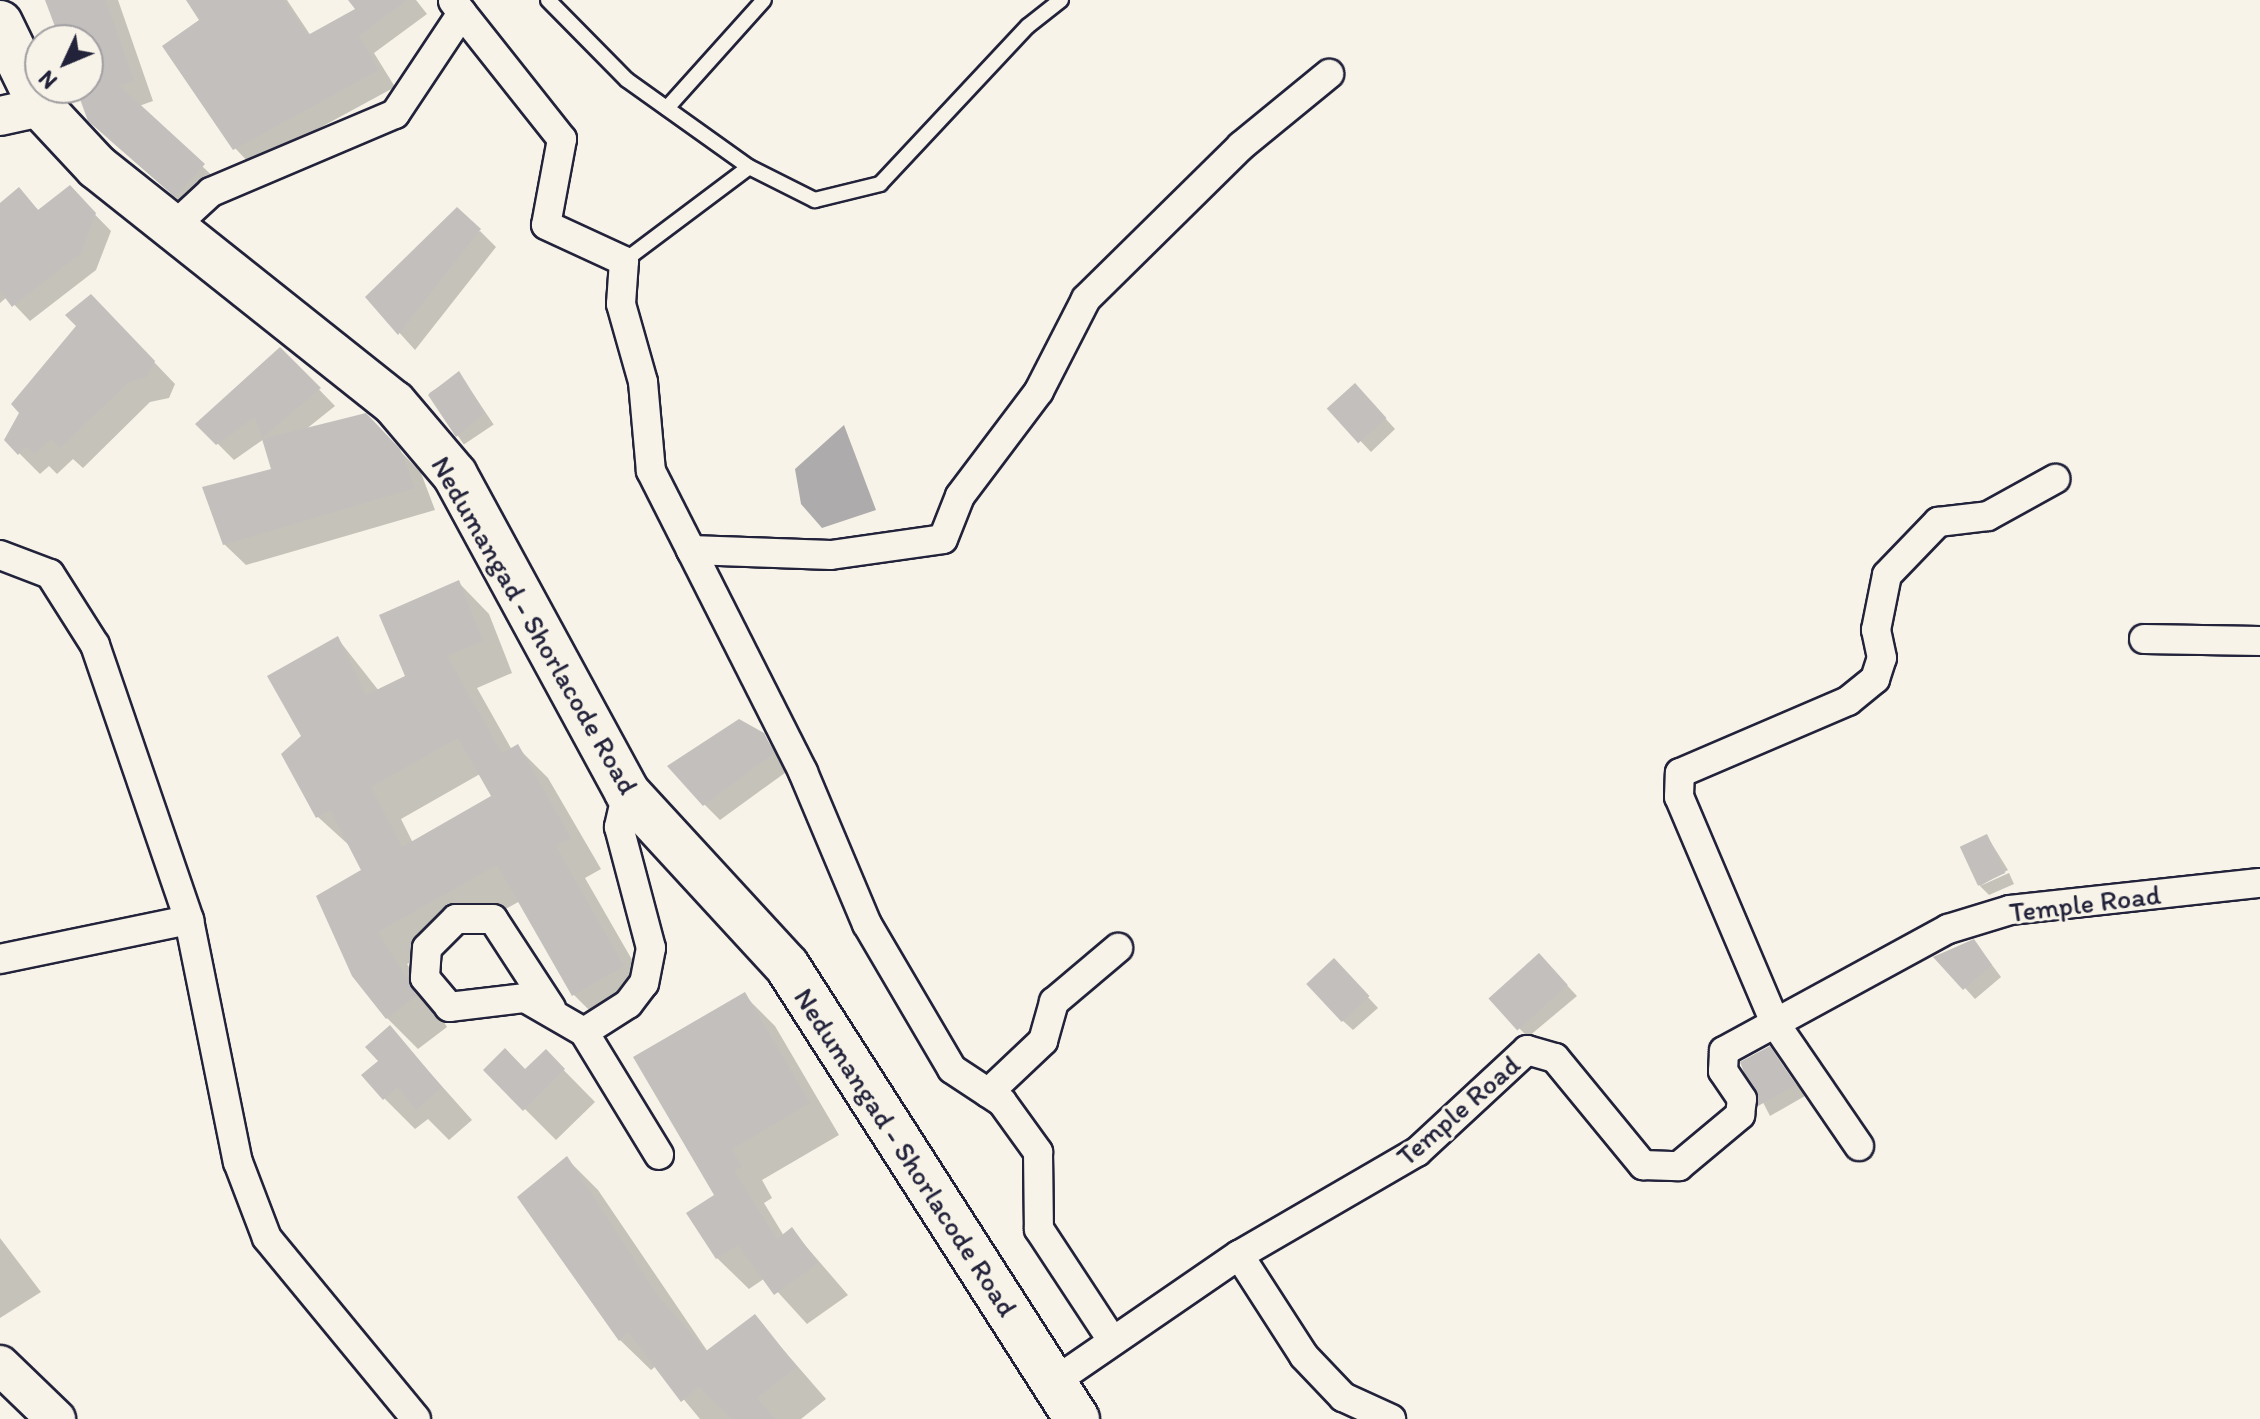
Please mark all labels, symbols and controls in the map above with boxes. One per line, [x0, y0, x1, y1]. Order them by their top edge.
north arrow [24, 24, 104, 104]
text: N [33, 65, 63, 94]
street label: Nedumangad - Shorlacode Road [425, 451, 645, 799]
street label: Temple Road [2008, 877, 2162, 929]
street label: Nedumangad - Shorlacode Road [788, 982, 1024, 1322]
street label: Temple Road [1390, 1048, 1526, 1172]

